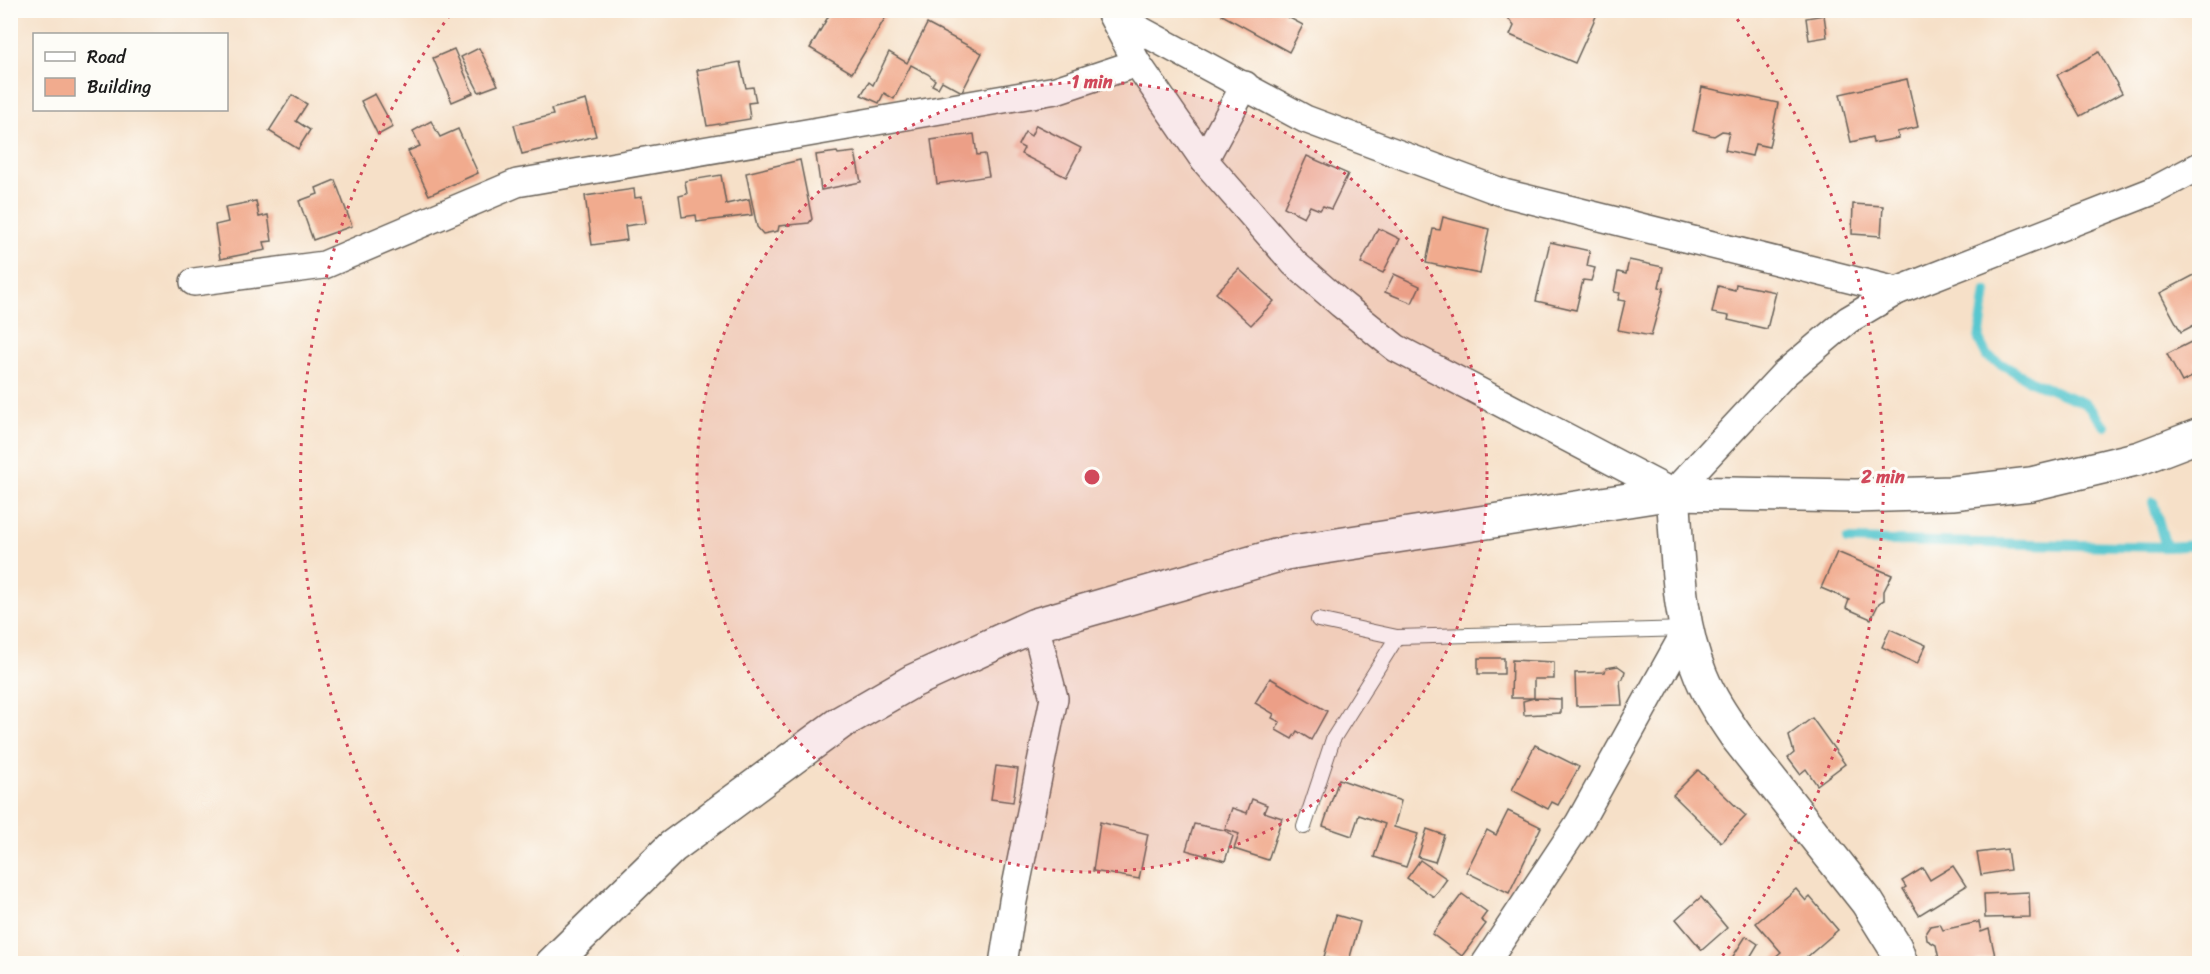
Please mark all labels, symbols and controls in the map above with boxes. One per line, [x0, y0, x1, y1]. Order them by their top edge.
legend [33, 33, 228, 111]
text: Road [87, 41, 127, 73]
text: 1 min [1072, 66, 1113, 98]
text: Building [87, 71, 151, 103]
text: 2 min [1860, 461, 1905, 493]
centre of rings [1082, 467, 1102, 487]

